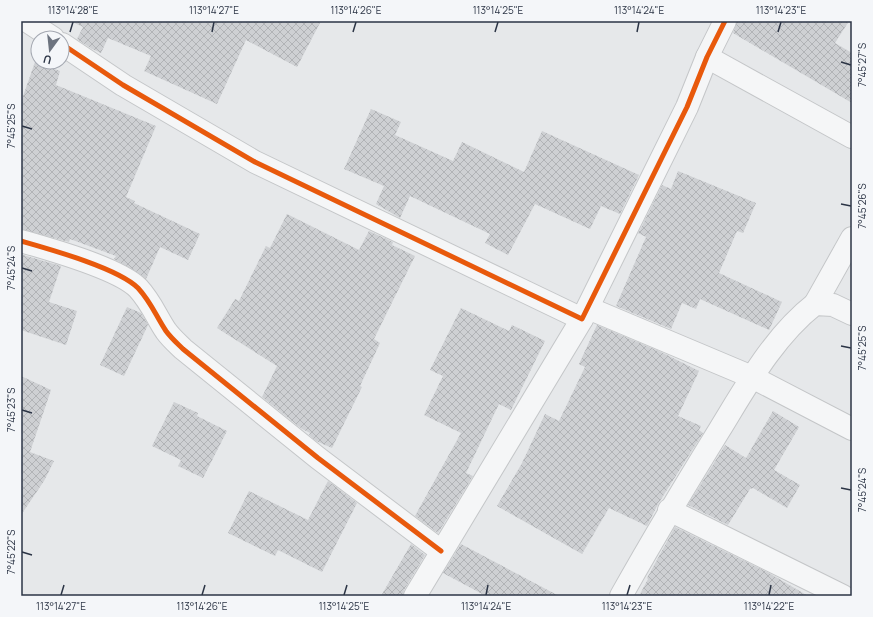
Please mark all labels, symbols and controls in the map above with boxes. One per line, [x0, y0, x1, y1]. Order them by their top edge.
text: 113°14'28"E [48, 3, 99, 17]
text: 113°14'27"E [189, 3, 239, 17]
text: 113°14'26"E [331, 3, 382, 17]
text: 113°14'25"E [473, 3, 524, 17]
text: 113°14'24"E [614, 3, 664, 17]
text: 113°14'23"E [756, 3, 806, 17]
north arrow [30, 30, 70, 70]
text: 7°45'27"S [855, 43, 869, 87]
text: U [41, 52, 53, 68]
text: 7°45'25"S [4, 104, 18, 148]
text: 7°45'26"S [855, 183, 869, 229]
text: 7°45'24"S [4, 246, 18, 290]
text: 7°45'25"S [855, 326, 869, 370]
text: 7°45'23"S [4, 388, 18, 432]
text: 7°45'24"S [855, 468, 869, 512]
text: 7°45'22"S [4, 530, 18, 574]
text: 113°14'27"E [36, 599, 86, 613]
text: 113°14'26"E [177, 599, 228, 613]
text: 113°14'25"E [319, 599, 370, 613]
text: 113°14'24"E [461, 599, 511, 613]
text: 113°14'23"E [602, 599, 652, 613]
text: 113°14'22"E [744, 599, 795, 613]

